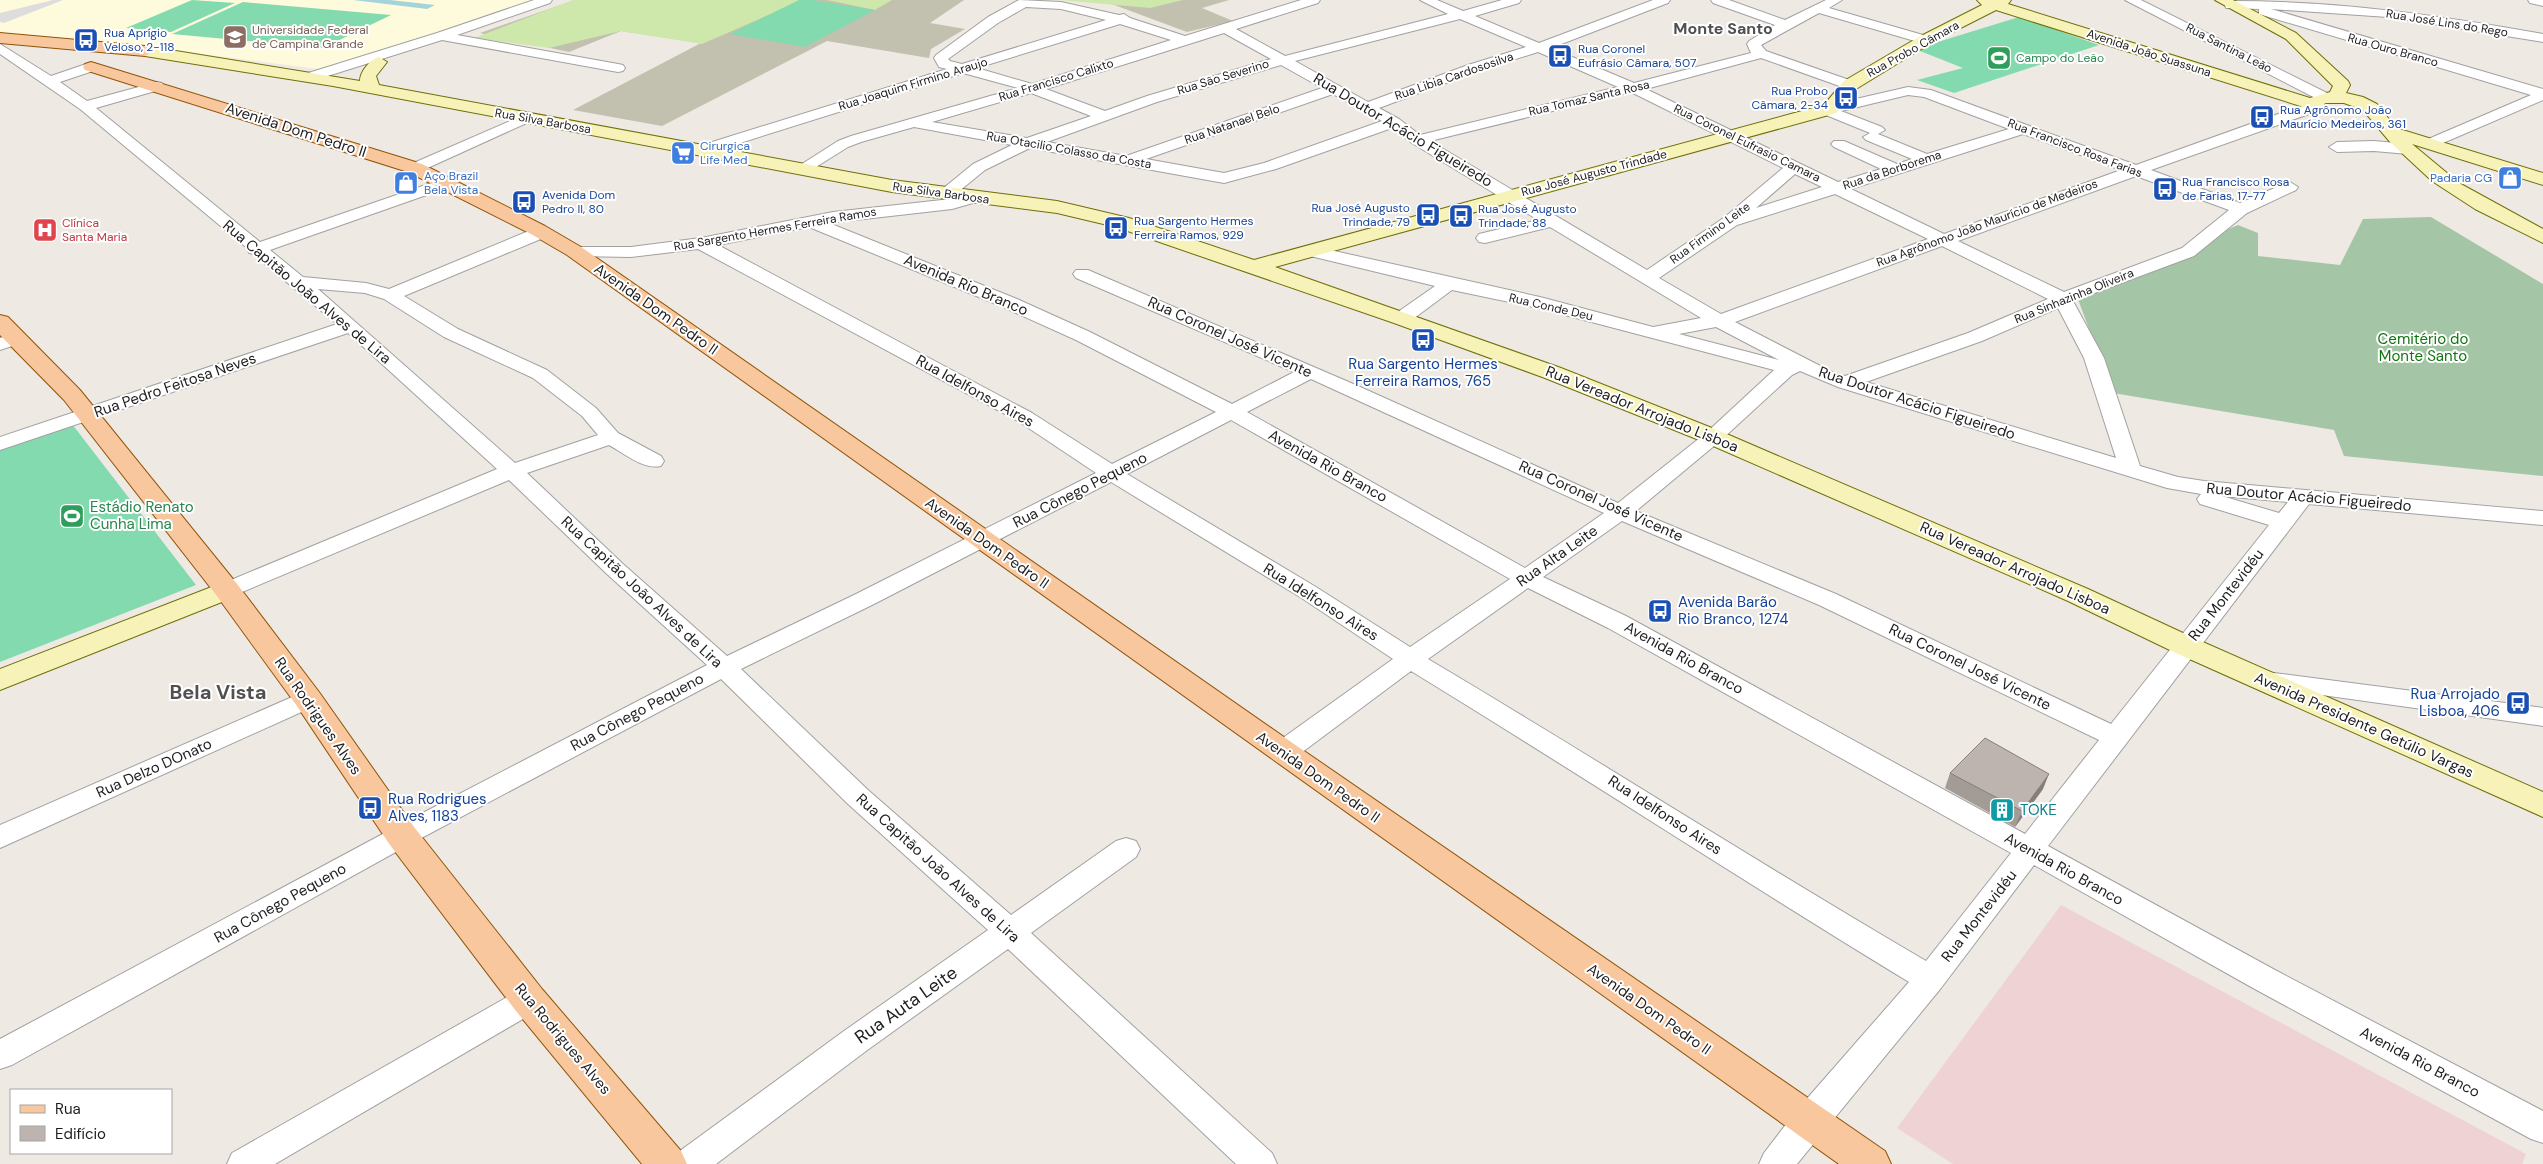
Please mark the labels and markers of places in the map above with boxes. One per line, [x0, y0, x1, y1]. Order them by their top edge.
place label: Universidade Federal de Campina Grande [252, 22, 368, 52]
school or university icon: Universidade Federal de Campina Grande [222, 24, 248, 50]
place label: Rua Aprígio Veloso, 2-118 [104, 25, 175, 55]
bus stop icon: Rua Aprígio Veloso, 2-118 [73, 27, 99, 53]
place label: Rua Coronel Eufrásio Câmara, 507 [1578, 41, 1696, 71]
bus stop icon: Rua Coronel Eufrásio Câmara, 507 [1547, 43, 1573, 69]
sports icon: Campo do Leão [1986, 45, 2012, 71]
place label: Campo do Leão [2016, 50, 2104, 66]
place label: Rua Probo Câmara, 2-34 [1752, 83, 1828, 113]
bus stop icon: Rua Probo Câmara, 2-34 [1833, 85, 1859, 111]
place label: Rua Agrônomo João Maurício Medeiros, 361 [2280, 102, 2406, 132]
bus stop icon: Rua Agrônomo João Maurício Medeiros, 361 [2249, 104, 2275, 130]
place label: Cirurgica Life Med [700, 138, 750, 168]
supermarket icon: Cirurgica Life Med [670, 140, 696, 166]
shop icon: Padaria CG [2497, 165, 2523, 191]
place label: Aço Brazil Bela Vista [424, 168, 478, 198]
shop icon: Aço Brazil Bela Vista [393, 170, 419, 196]
place label: Padaria CG [2430, 170, 2492, 186]
place label: Rua Francisco Rosa de Farias, 17-77 [2182, 174, 2289, 204]
bus stop icon: Rua Francisco Rosa de Farias, 17-77 [2152, 176, 2178, 202]
place label: Avenida Dom Pedro II, 80 [542, 187, 615, 217]
bus stop icon: Avenida Dom Pedro II, 80 [511, 189, 537, 215]
place label: Rua José Augusto Trindade, 79 [1311, 200, 1410, 230]
place label: Rua José Augusto Trindade, 88 [1478, 201, 1577, 231]
bus stop icon: Rua José Augusto Trindade, 79 [1415, 202, 1441, 228]
bus stop icon: Rua José Augusto Trindade, 88 [1448, 203, 1474, 229]
place label: Rua Sargento Hermes Ferreira Ramos, 929 [1134, 213, 1253, 243]
place label: Clínica Santa Maria [62, 215, 127, 245]
bus stop icon: Rua Sargento Hermes Ferreira Ramos, 929 [1103, 215, 1129, 241]
hospital icon: Clínica Santa Maria [32, 217, 58, 243]
bus stop icon: Rua Sargento Hermes Ferreira Ramos, 765 [1410, 327, 1436, 353]
place label: Rua Sargento Hermes Ferreira Ramos, 765 [1348, 354, 1498, 391]
place label: Estádio Renato Cunha Lima [90, 497, 194, 534]
sports icon: Estádio Renato Cunha Lima [59, 503, 85, 529]
place label: Avenida Barão Rio Branco, 1274 [1678, 592, 1788, 629]
bus stop icon: Avenida Barão Rio Branco, 1274 [1647, 598, 1673, 624]
place label: Rua Arrojado Lisboa, 406 [2411, 684, 2500, 721]
bus stop icon: Rua Arrojado Lisboa, 406 [2505, 690, 2531, 716]
place label: Rua Rodrigues Alves, 1183 [388, 789, 487, 826]
bus stop icon: Rua Rodrigues Alves, 1183 [357, 795, 383, 821]
building icon: TOKE [1989, 797, 2015, 823]
place label: TOKE [2020, 800, 2057, 820]

